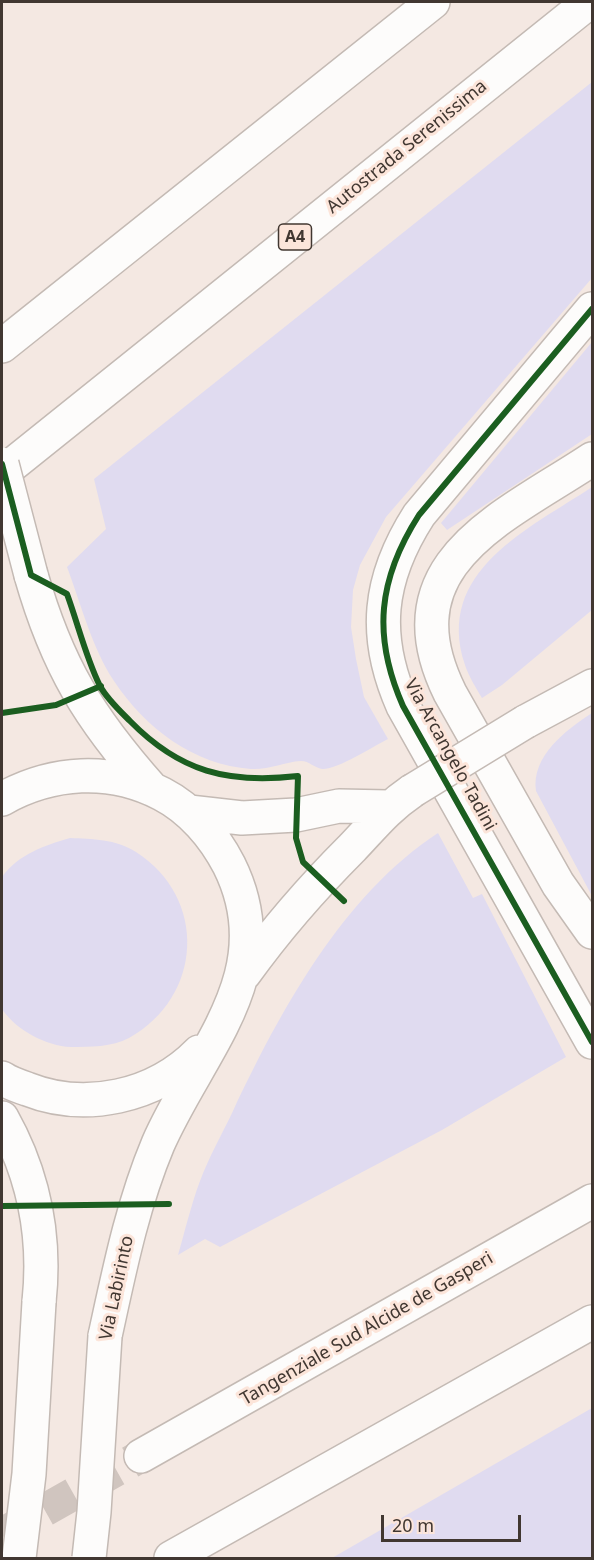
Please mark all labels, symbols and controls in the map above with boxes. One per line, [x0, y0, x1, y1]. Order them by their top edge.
street label: Autostrada Serenissima [322, 76, 492, 218]
road number: A4 [278, 224, 312, 250]
street label: Via Arcangelo Tadini [399, 675, 501, 835]
street label: Via Labirinto [95, 1234, 139, 1342]
street label: Tangenziale Sud Alcide de Gasperi [237, 1248, 497, 1410]
scale bar [384, 1503, 524, 1541]
text: 20 m [392, 1513, 434, 1537]

